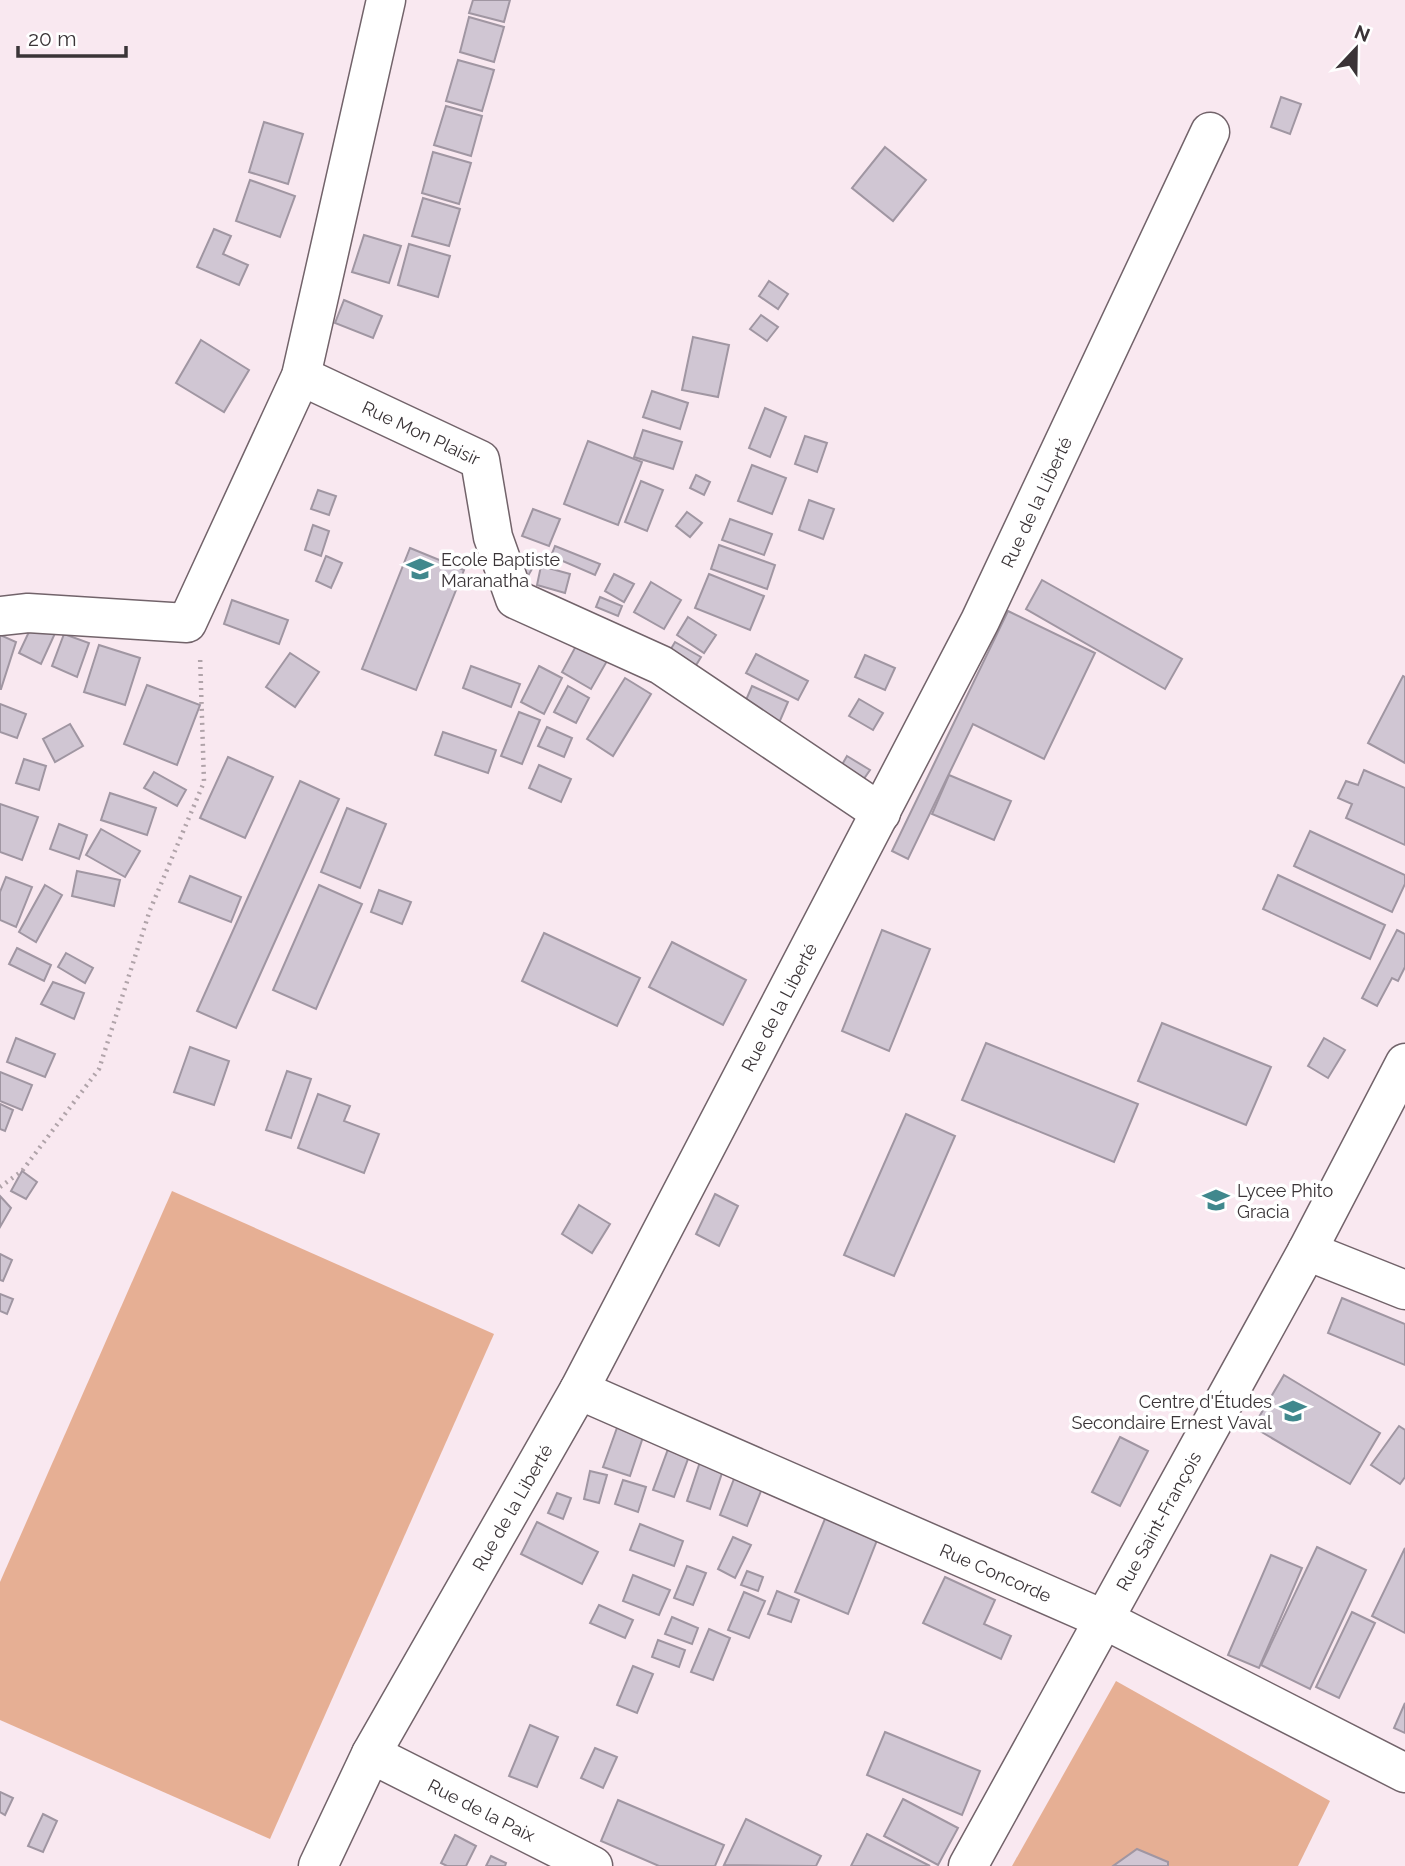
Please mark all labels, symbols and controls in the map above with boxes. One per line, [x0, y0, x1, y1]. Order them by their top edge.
scale bar [18, 14, 126, 58]
north arrow [1321, 14, 1391, 84]
text: N [1352, 20, 1373, 46]
text: 20 m [28, 26, 76, 51]
street label: Rue Mon Plaisir [359, 396, 484, 469]
street label: Rue de la Liberté [996, 433, 1076, 571]
place label: Ecole Baptiste Maranatha [441, 549, 561, 591]
school or university icon: Ecole Baptiste Maranatha [405, 554, 435, 584]
street label: Rue de la Liberté [737, 939, 821, 1075]
place label: Lycee Phito Gracia [1237, 1180, 1333, 1222]
school or university icon: Lycee Phito Gracia [1201, 1185, 1231, 1215]
place label: Centre d'Études Secondaire Ernest Vaval [1072, 1390, 1272, 1433]
school or university icon: Centre d'Études Secondaire Ernest Vaval [1278, 1396, 1308, 1426]
street label: Rue de la Liberté [468, 1440, 557, 1574]
street label: Rue Saint-François [1111, 1447, 1205, 1594]
street label: Rue Concorde [937, 1539, 1055, 1606]
street label: Rue de la Paix [425, 1774, 539, 1846]

